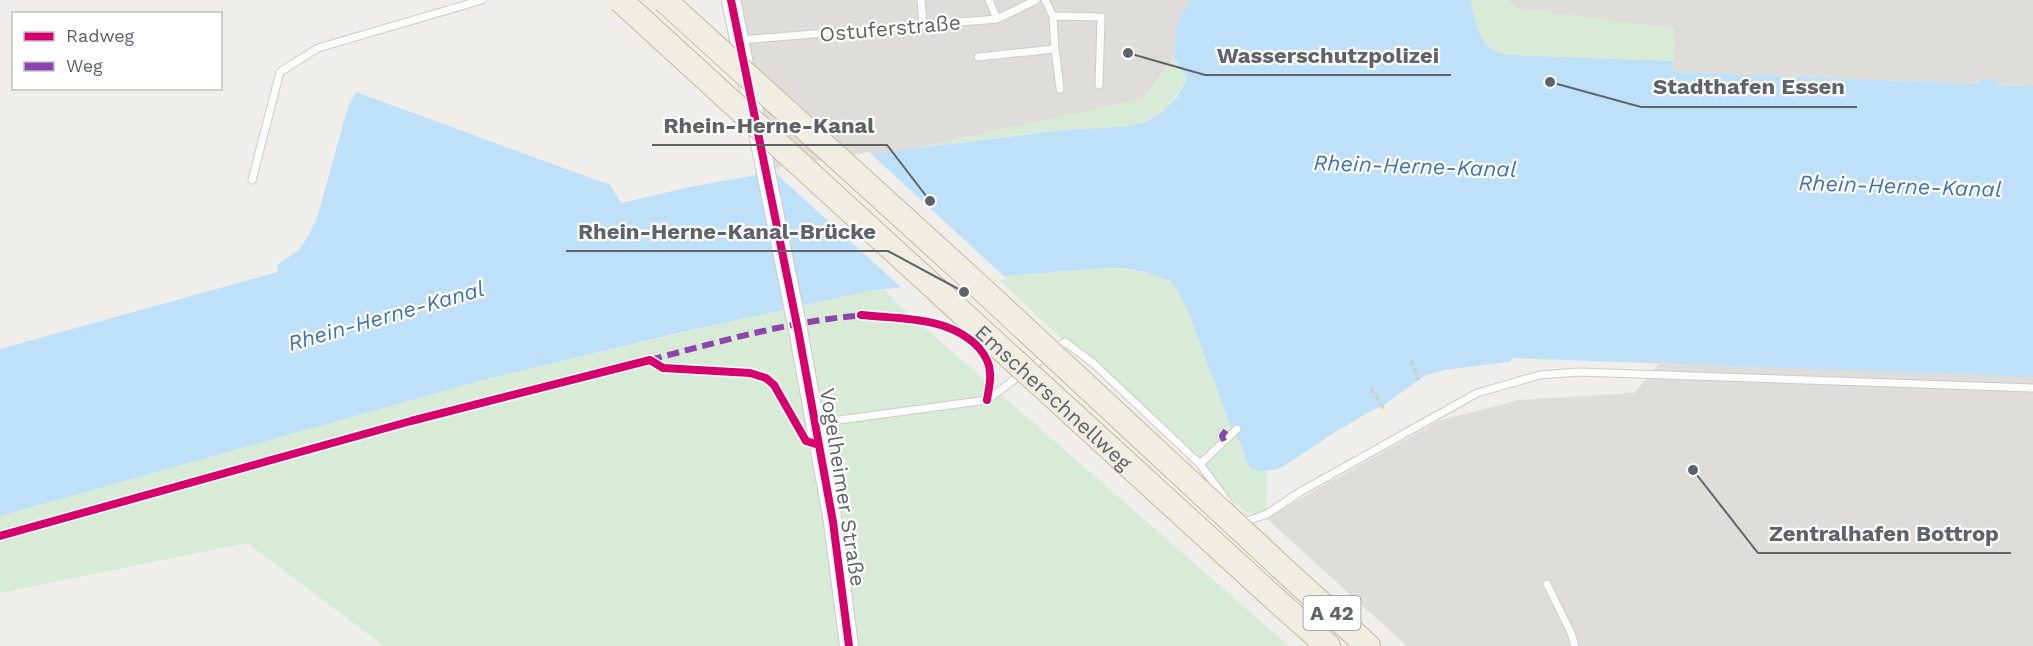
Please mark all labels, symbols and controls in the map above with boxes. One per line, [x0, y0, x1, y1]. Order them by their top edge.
street label: Ostuferstraße [818, 9, 962, 47]
legend [12, 12, 222, 90]
text: Radweg [66, 25, 135, 46]
callout: Wasserschutzpolizei [1205, 35, 1451, 75]
text: Wasserschutzpolizei [1217, 43, 1439, 68]
text: Weg [66, 55, 103, 76]
callout: Stadthafen Essen [1641, 67, 1857, 107]
text: Stadthafen Essen [1653, 74, 1845, 99]
callout: Rhein-Herne-Kanal [652, 105, 887, 145]
text: Rhein-Herne-Kanal [663, 113, 875, 138]
water label: Rhein-Herne-Kanal [1313, 150, 1517, 182]
water label: Rhein-Herne-Kanal [1798, 170, 2002, 202]
callout: Rhein-Herne-Kanal-Brücke [566, 211, 888, 251]
text: Rhein-Herne-Kanal-Brücke [578, 219, 876, 244]
water label: Rhein-Herne-Kanal [285, 276, 487, 356]
street label: Emscherschnellweg [970, 319, 1138, 475]
street label: Vogelheimer Straße [815, 386, 871, 588]
callout: Zentralhafen Bottrop [1758, 513, 2011, 553]
text: Zentralhafen Bottrop [1769, 521, 1999, 546]
road number: A 42 [1304, 596, 1360, 630]

